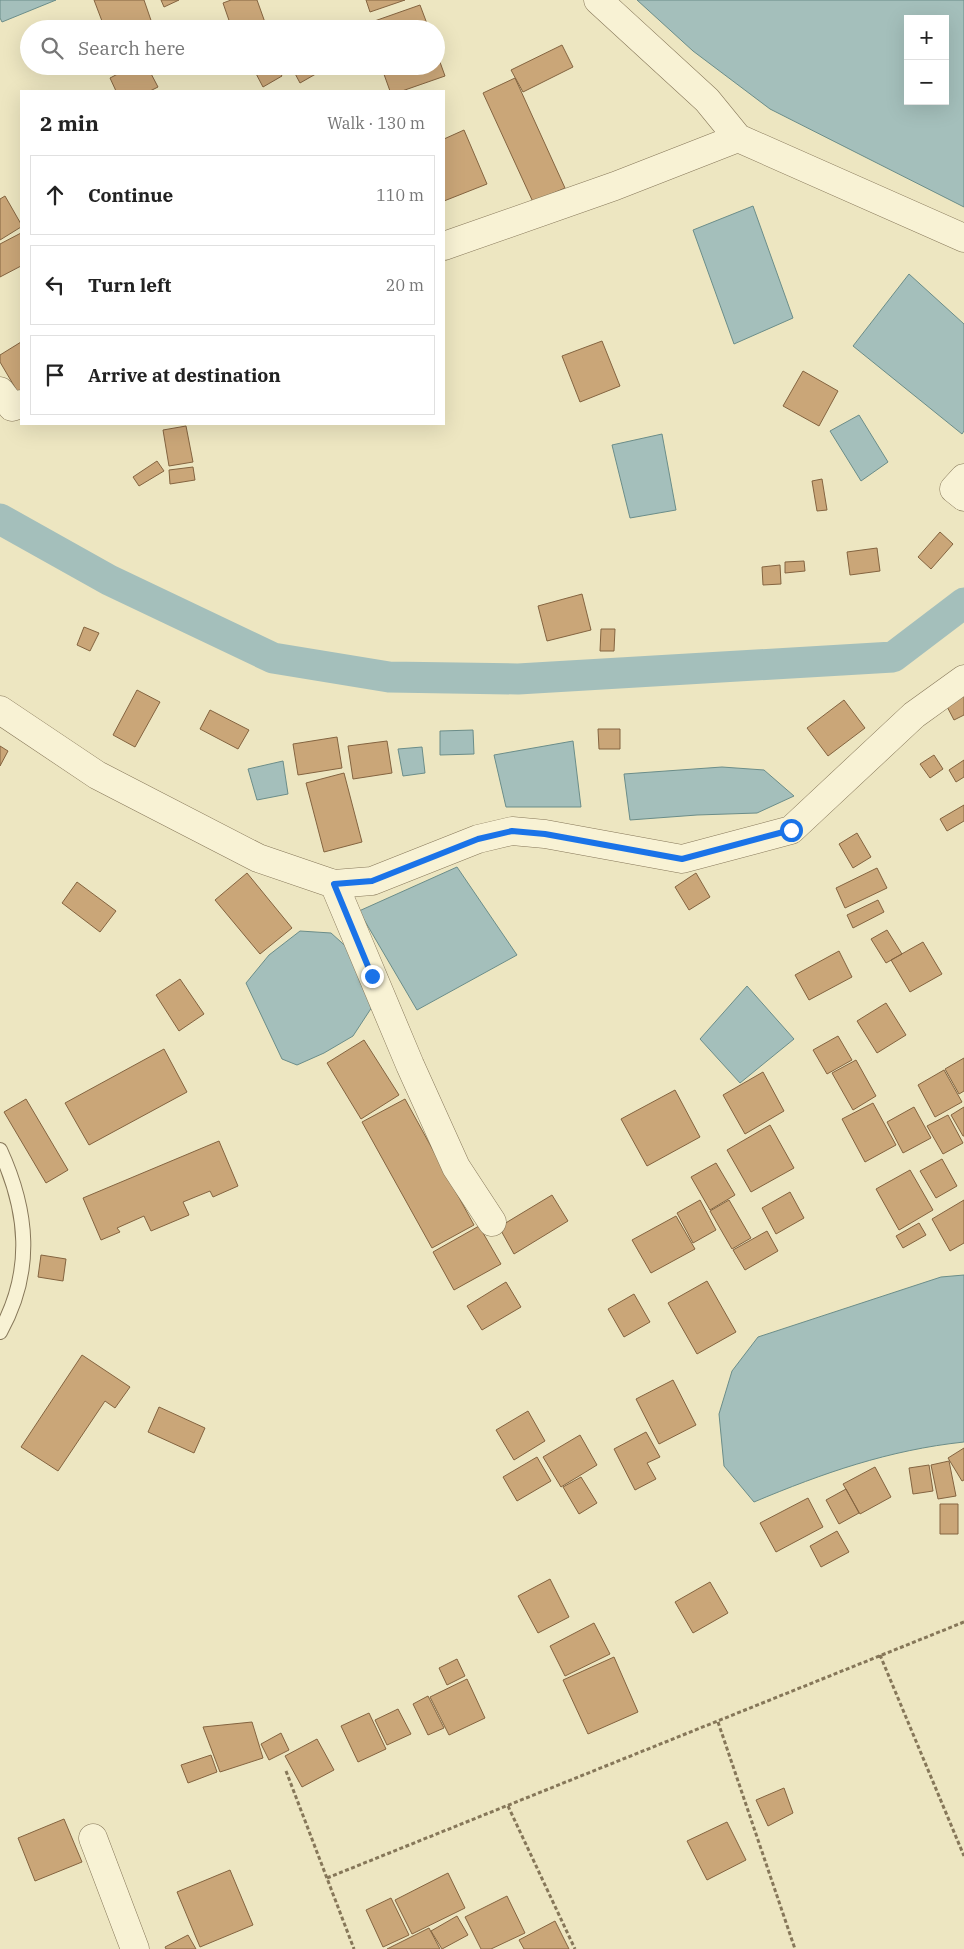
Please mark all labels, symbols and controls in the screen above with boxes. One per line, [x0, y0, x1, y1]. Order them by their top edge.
map controls [904, 15, 949, 105]
button: + [904, 15, 949, 60]
search box [20, 20, 445, 75]
icon: search [38, 34, 66, 62]
text: Search here [78, 36, 185, 60]
button: − [904, 60, 949, 105]
text: 2 min [40, 109, 99, 137]
text: Walk · 130 m [327, 113, 425, 133]
icon: ahead [41, 181, 69, 209]
text: Continue [88, 183, 173, 207]
text: 110 m [376, 185, 424, 205]
icon: left [41, 271, 69, 299]
text: Turn left [88, 273, 171, 297]
text: 20 m [386, 275, 424, 295]
icon: arrive [41, 361, 69, 389]
text: Arrive at destination [88, 363, 281, 387]
route start [780, 819, 803, 842]
route end [361, 965, 384, 988]

